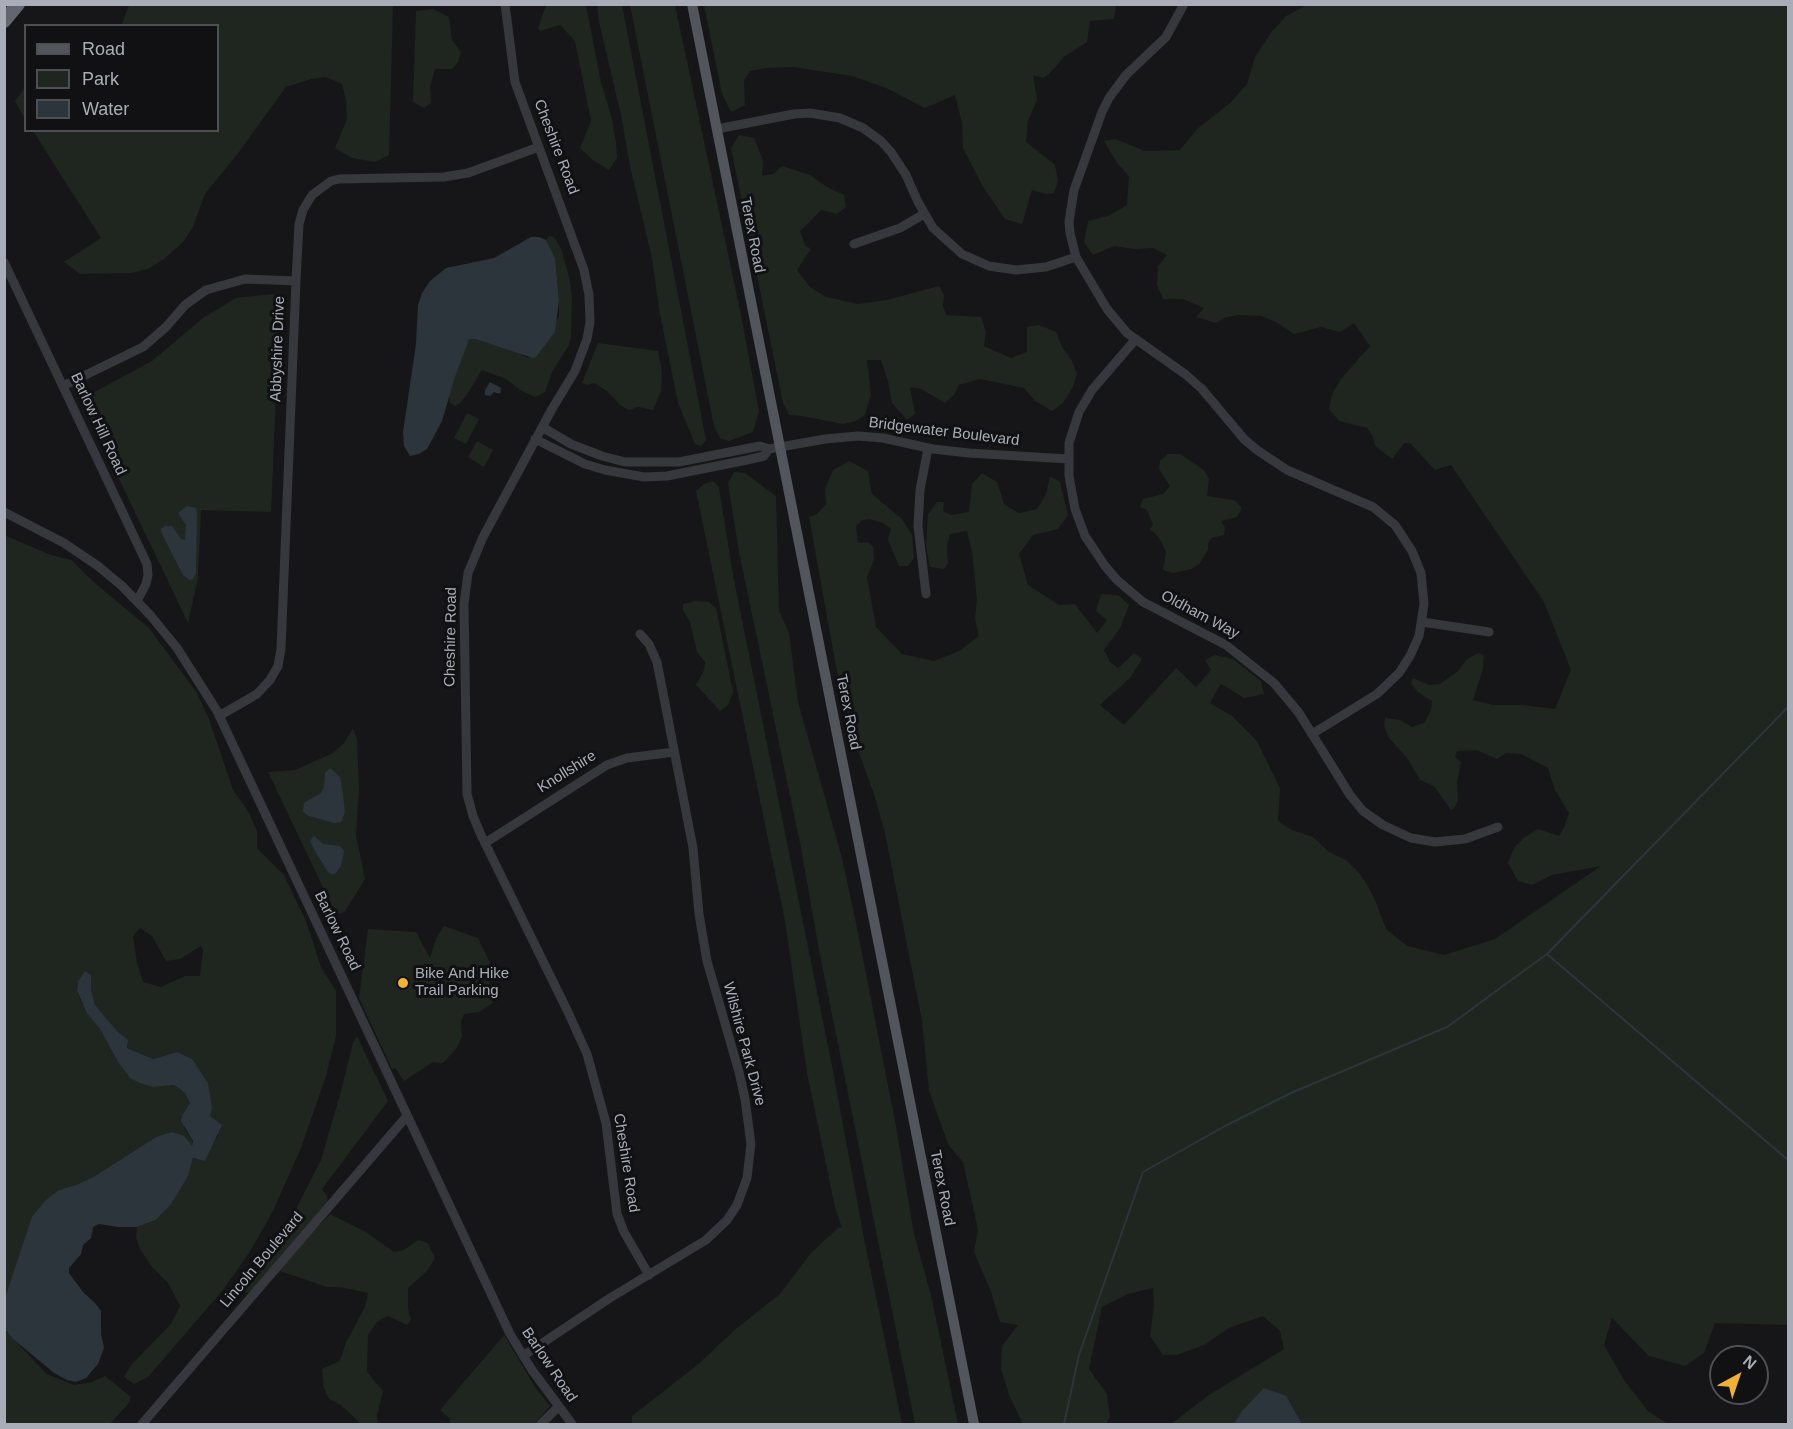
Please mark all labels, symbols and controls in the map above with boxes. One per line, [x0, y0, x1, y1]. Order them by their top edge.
legend [24, 24, 219, 132]
text: Road [82, 39, 125, 59]
text: Park [82, 69, 119, 89]
street label: Cheshire Road [530, 97, 582, 197]
text: Water [82, 99, 129, 119]
street label: Terex Road [736, 196, 768, 274]
street label: Abbyshire Drive [267, 296, 289, 402]
street label: Barlow Hill Road [66, 370, 130, 478]
street label: Bridgewater Boulevard [868, 414, 1020, 450]
street label: Cheshire Road [441, 587, 461, 687]
street label: Oldham Way [1158, 587, 1242, 643]
street label: Terex Road [832, 673, 864, 751]
street label: Knollshire [534, 747, 600, 797]
street label: Barlow Road [310, 888, 364, 974]
place label: Bike And Hike Trail Parking [415, 965, 509, 1000]
marker: Bike And Hike Trail Parking [396, 976, 410, 990]
street label: Wilshire Park Drive [719, 980, 769, 1108]
street label: Cheshire Road [609, 1112, 643, 1214]
street label: Terex Road [926, 1149, 958, 1227]
street label: Lincoln Boulevard [217, 1209, 307, 1311]
street label: Barlow Road [518, 1324, 580, 1406]
north arrow [1709, 1345, 1769, 1405]
text: N [1740, 1352, 1759, 1373]

